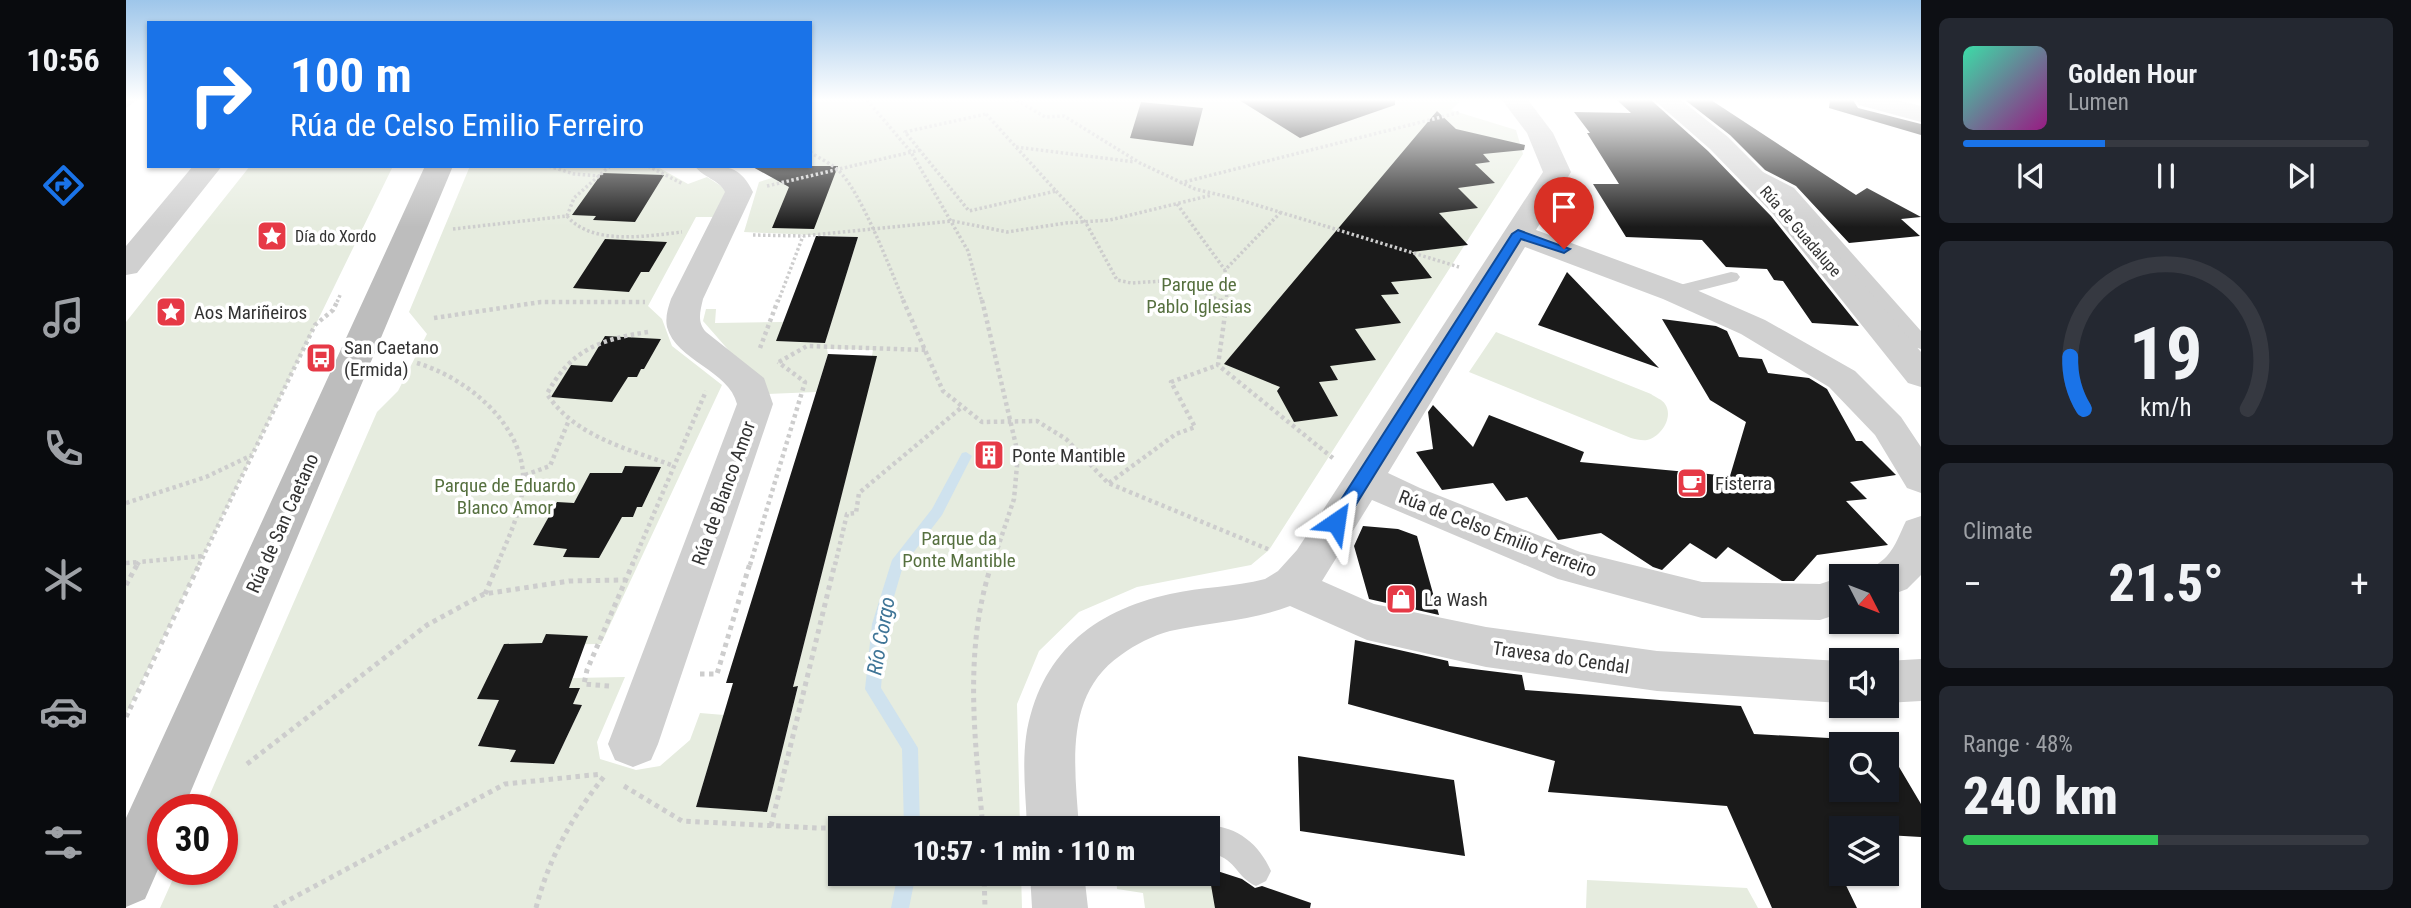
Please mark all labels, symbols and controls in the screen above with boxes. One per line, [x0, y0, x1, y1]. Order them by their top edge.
text: 10:56 [26, 41, 100, 79]
text: 100 m [290, 47, 412, 104]
icon: right [175, 49, 266, 140]
text: Golden Hour [2068, 59, 2197, 89]
text: Lumen [2068, 89, 2129, 116]
text: Rúa de Celso Emilio Ferreiro [290, 106, 644, 144]
icon: previous [2012, 157, 2050, 195]
icon: pause [2147, 157, 2185, 195]
icon: next [2282, 157, 2320, 195]
icon: directions [39, 161, 88, 210]
pin [1534, 177, 1594, 249]
street label: Rúa de Guadalupe [1756, 182, 1845, 281]
icon: arrive [1545, 188, 1583, 226]
place icon: Día do Xordo [255, 219, 289, 253]
place label: Día do Xordo [295, 227, 376, 246]
park label: Parque de Pablo Iglesias [1146, 273, 1252, 318]
icon: music [39, 293, 88, 342]
place icon: Aos Mariñeiros [154, 295, 188, 329]
place label: Aos Mariñeiros [194, 301, 307, 324]
text: 19 [2129, 311, 2203, 397]
place label: San Caetano (Ermida) [344, 336, 439, 381]
bus stop icon: San Caetano (Ermida) [304, 341, 338, 375]
text: km/h [2140, 393, 2192, 422]
street label: Rúa de Blanco Amor [687, 418, 760, 568]
icon: phone [39, 424, 88, 473]
building icon: Ponte Mantible [972, 438, 1006, 472]
place label: Ponte Mantible [1012, 444, 1125, 467]
street label: Rúa de San Caetano [241, 450, 324, 596]
cafe icon: Fisterra [1675, 466, 1709, 500]
place label: Fisterra [1715, 472, 1772, 495]
park label: Parque de Eduardo Blanco Amor [434, 474, 576, 519]
position arrow [1299, 485, 1373, 559]
street label: Rúa de Celso Emilio Ferreiro [1395, 485, 1600, 582]
text: Climate [1963, 518, 2033, 545]
park label: Parque da Ponte Mantible [902, 527, 1016, 572]
text: 21.5° [2108, 553, 2224, 614]
icon: climate [39, 555, 88, 604]
text: − [1963, 562, 1982, 606]
text: + [2350, 562, 2369, 606]
north arrow [1829, 564, 1899, 634]
map controls [1829, 564, 1899, 886]
shop icon: La Wash [1384, 582, 1418, 616]
place label: La Wash [1424, 588, 1488, 611]
water label: Río Corgo [862, 595, 900, 677]
street label: Travesa do Cendal [1491, 637, 1631, 678]
button: sound [1829, 648, 1899, 718]
icon: car [39, 687, 88, 736]
text: Range · 48% [1963, 731, 2073, 758]
button: search [1829, 732, 1899, 802]
text: 240 km [1963, 766, 2118, 827]
speed limit sign: 30 [147, 794, 238, 885]
button: layers [1829, 816, 1899, 886]
icon: filters [39, 818, 88, 867]
text: 10:57 · 1 min · 110 m [913, 836, 1135, 866]

